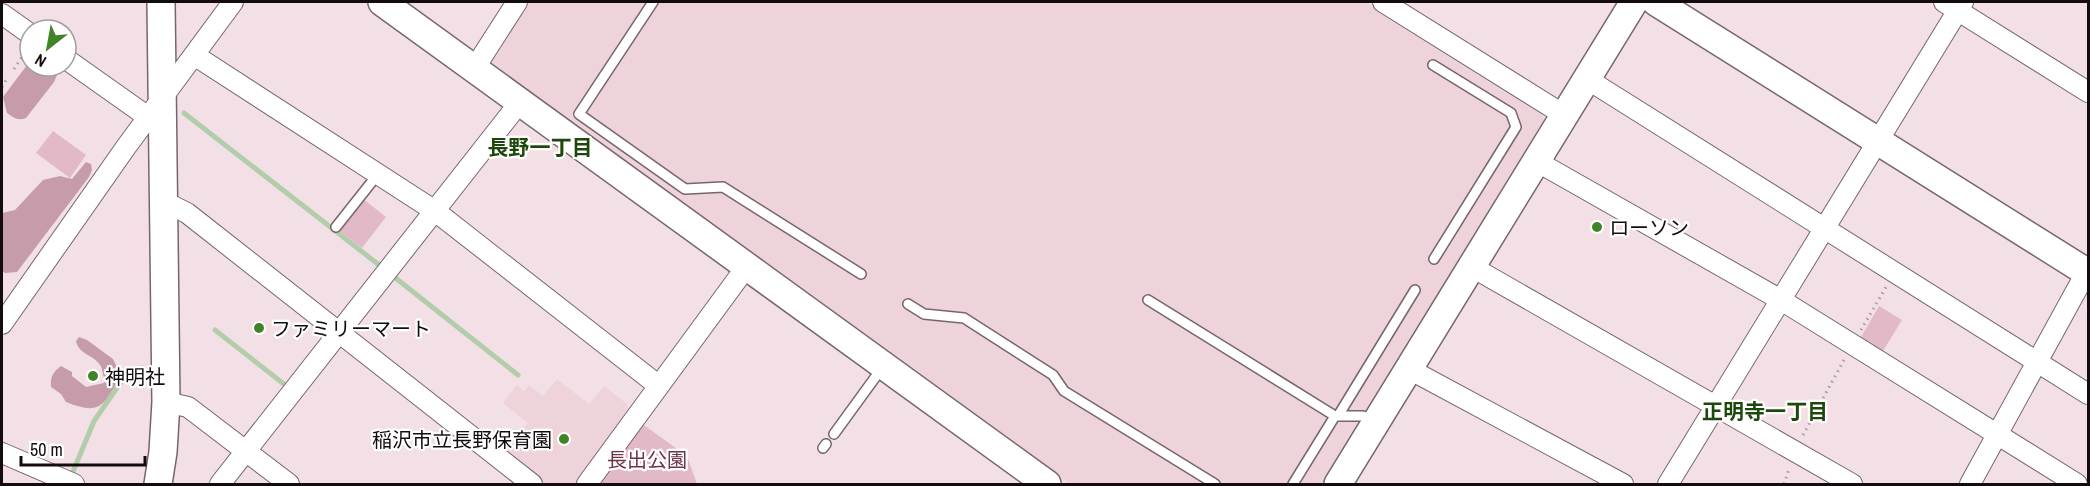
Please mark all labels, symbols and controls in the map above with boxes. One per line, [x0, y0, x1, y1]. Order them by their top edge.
north arrow [18, 18, 78, 78]
text: N [31, 49, 50, 73]
district label: 長野一丁目 [488, 133, 593, 162]
place label: ローソン [1609, 214, 1689, 241]
marker: ローソン [1590, 220, 1604, 234]
place label: ファミリーマート [271, 315, 431, 342]
marker: ファミリーマート [252, 321, 266, 335]
place label: 神明社 [105, 363, 165, 390]
marker: 神明社 [86, 369, 100, 383]
district label: 正明寺一丁目 [1702, 397, 1828, 426]
place label: 稲沢市立長野保育園 [372, 426, 552, 453]
scale bar [21, 429, 146, 467]
marker: 稲沢市立長野保育園 [557, 432, 571, 446]
text: 50 m [30, 437, 63, 462]
park label: 長出公園 [607, 446, 687, 473]

